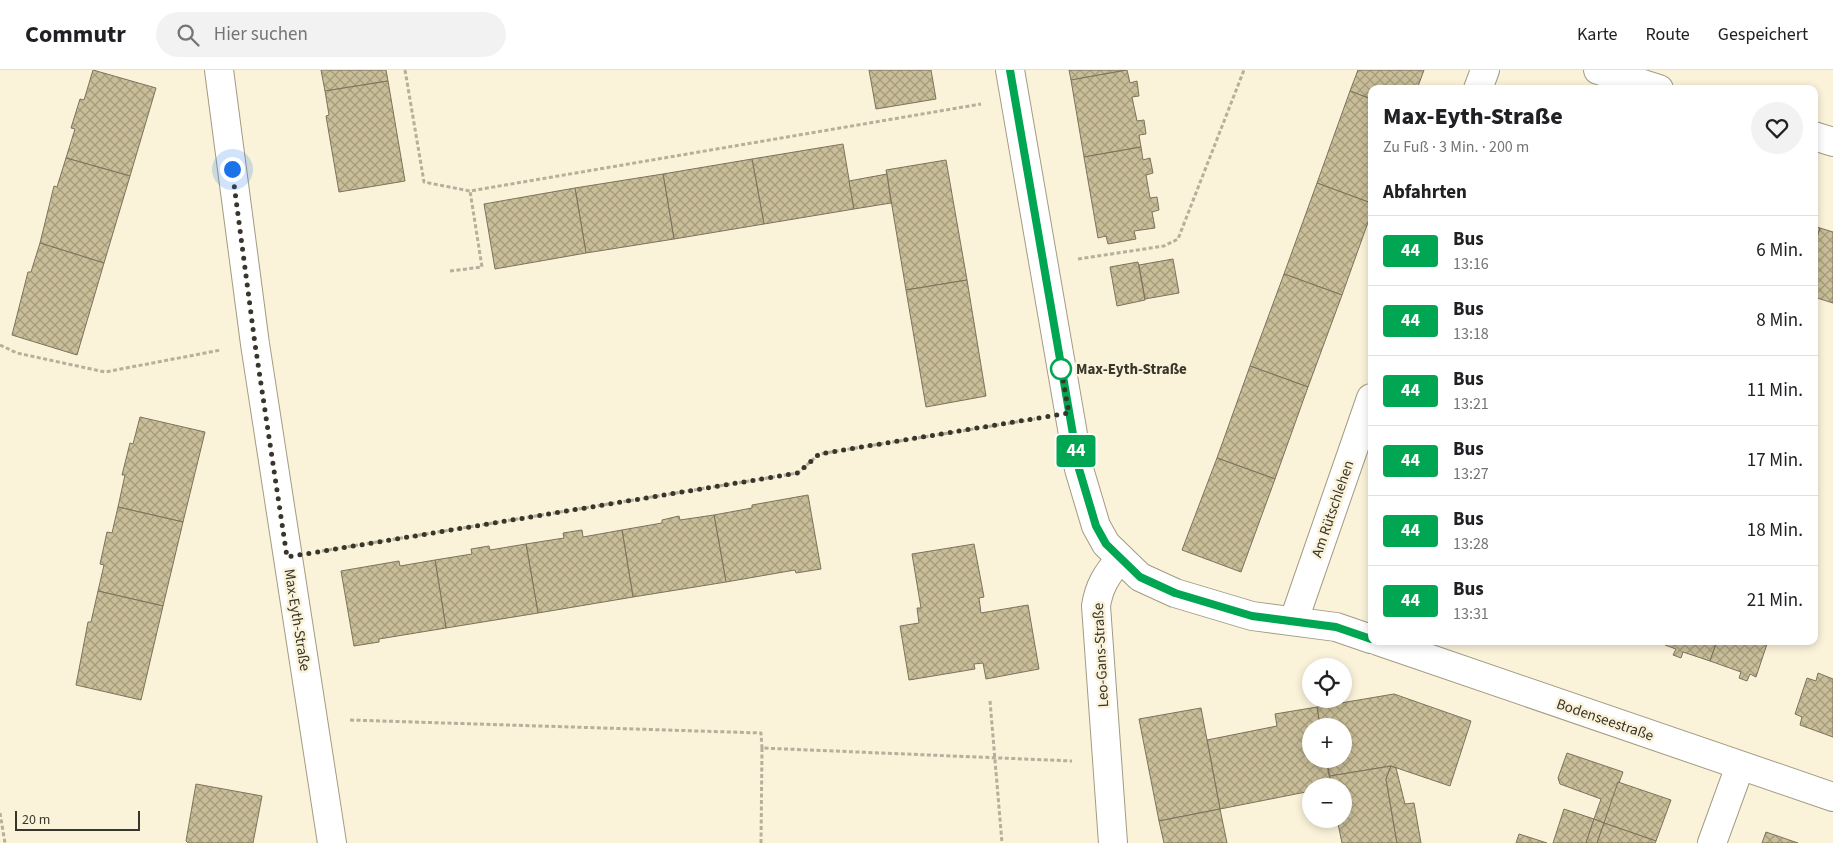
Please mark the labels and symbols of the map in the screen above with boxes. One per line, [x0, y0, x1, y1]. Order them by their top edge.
your location [220, 157, 245, 182]
marker: Max-Eyth-Straße [1050, 358, 1072, 380]
place label: Max-Eyth-Straße [1076, 359, 1187, 380]
line badge: 44 [1054, 435, 1098, 467]
street label: Am Rütschlehen [1307, 458, 1359, 560]
street label: Max-Eyth-Straße [279, 567, 315, 673]
street label: Leo-Gans-Straße [1088, 602, 1114, 708]
street label: Bodenseestraße [1554, 694, 1656, 746]
scale bar [15, 808, 140, 831]

